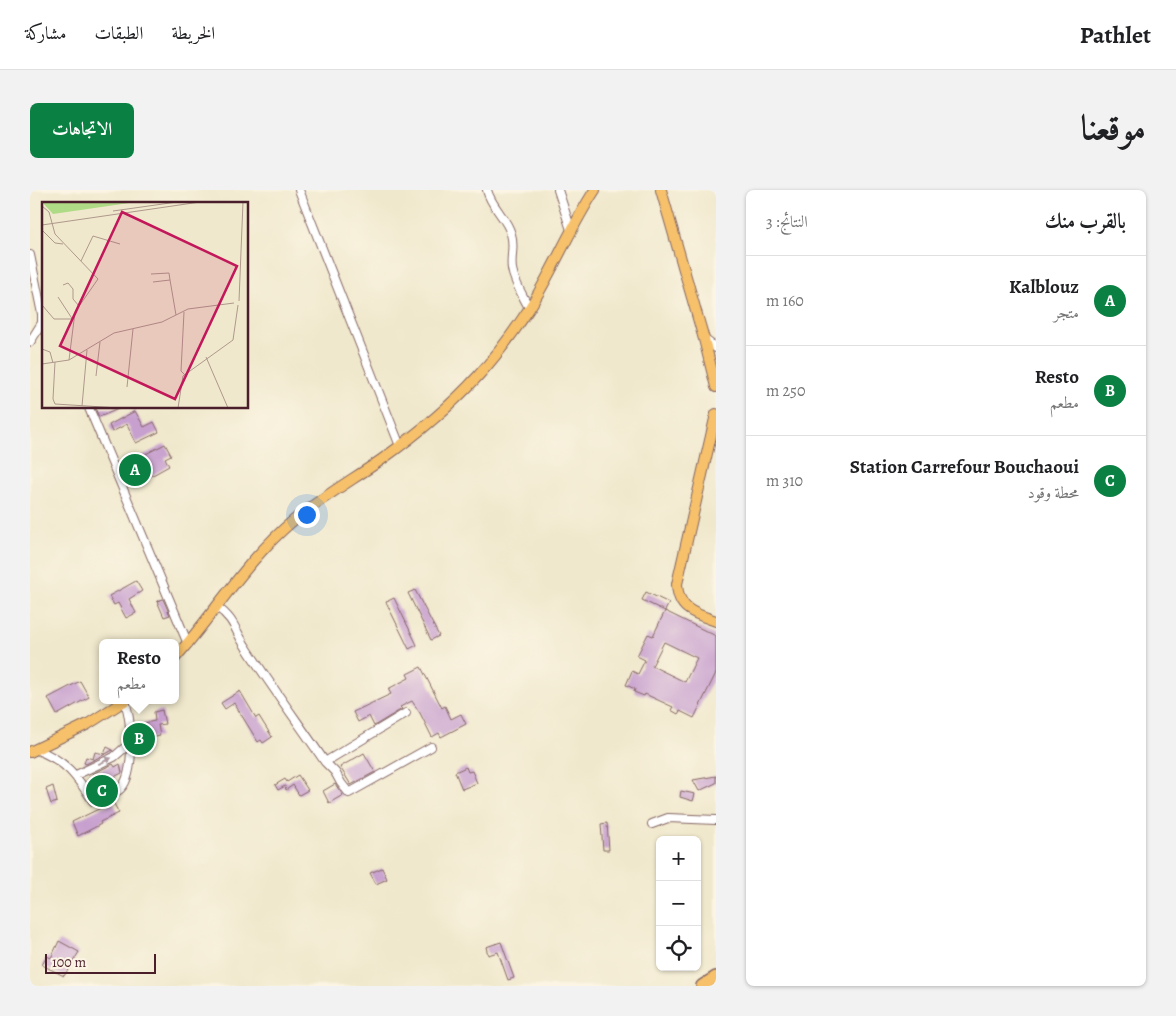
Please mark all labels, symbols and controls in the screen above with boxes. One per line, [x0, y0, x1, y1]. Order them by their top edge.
text: Pathlet [1080, 19, 1151, 51]
text: مشاركة [25, 21, 66, 45]
text: الطبقات [94, 21, 143, 45]
text: الخريطة [171, 21, 215, 45]
button: الاتجاهات [30, 103, 134, 158]
text: موقعنا [1081, 103, 1146, 151]
inset map [42, 202, 249, 409]
text: بالقرب منك [1045, 207, 1126, 235]
text: النتائج: 3 [766, 211, 808, 233]
text: Kalblouz [1009, 274, 1079, 300]
text: 160 m [766, 290, 804, 312]
text: A [1105, 290, 1115, 312]
text: متجر [1054, 302, 1079, 324]
text: Resto [1035, 364, 1079, 390]
text: 250 m [766, 380, 806, 402]
text: B [1105, 380, 1115, 402]
text: مطعم [1050, 392, 1079, 414]
pin: A [119, 451, 151, 489]
text: Station Carrefour Bouchaoui [850, 454, 1079, 480]
text: 310 m [766, 470, 803, 492]
text: C [1105, 470, 1115, 492]
text: محطة وقود [1027, 482, 1079, 504]
your location [294, 502, 320, 528]
popup [99, 639, 179, 704]
text: Resto [117, 645, 161, 671]
text: مطعم [117, 673, 146, 695]
pin: B [123, 720, 155, 758]
one-way arrow [97, 757, 112, 766]
pin: C [86, 772, 118, 810]
map controls [656, 836, 701, 971]
button: + [656, 836, 701, 881]
button: − [656, 881, 701, 926]
button: locate [656, 926, 701, 971]
scale bar [45, 951, 156, 974]
text: 100 m [52, 953, 86, 972]

